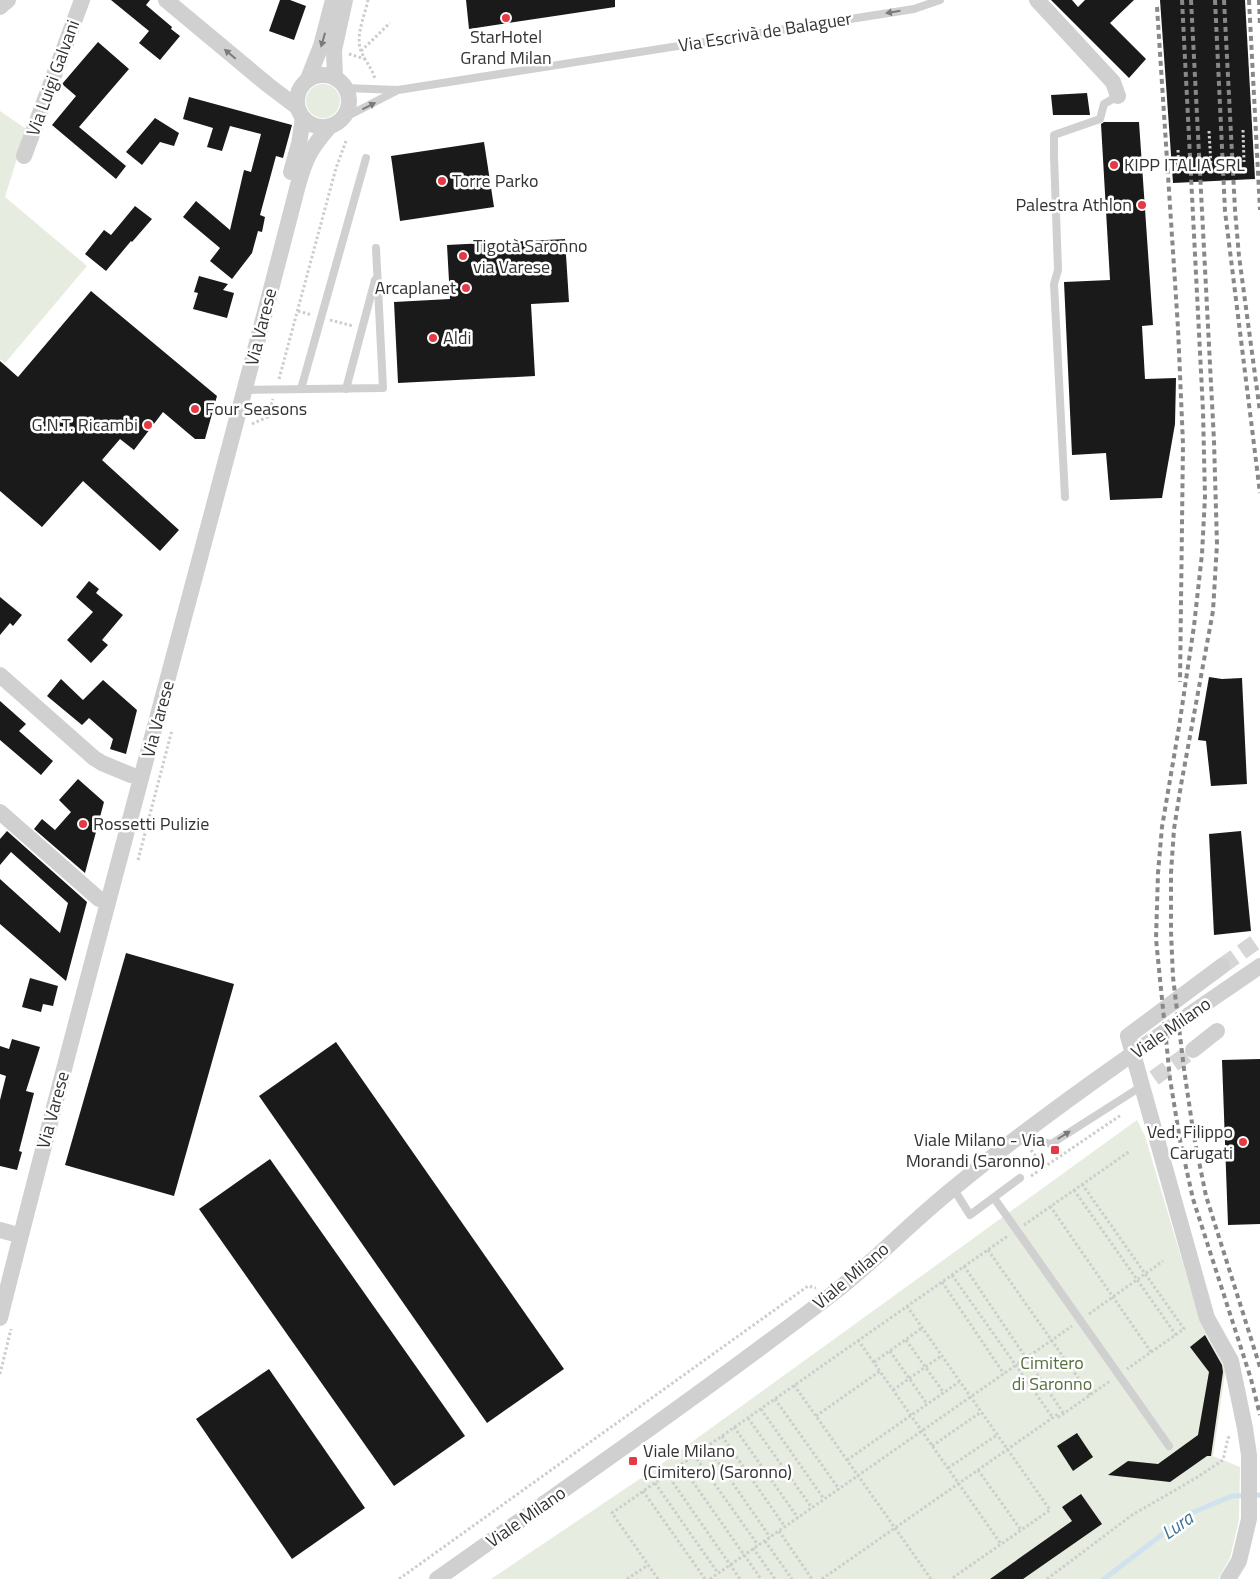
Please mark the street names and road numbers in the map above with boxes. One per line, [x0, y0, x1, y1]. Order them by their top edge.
street label: Via Escrivà de Balaguer [676, 4, 854, 59]
street label: Via Luigi Galvani [19, 16, 86, 140]
street label: Via Varese [238, 285, 283, 368]
street label: Via Varese [134, 677, 181, 761]
street label: Viale Milano [1125, 990, 1216, 1065]
street label: Via Varese [29, 1068, 76, 1152]
street label: Viale Milano [807, 1236, 895, 1316]
street label: Viale Milano [480, 1479, 571, 1554]

